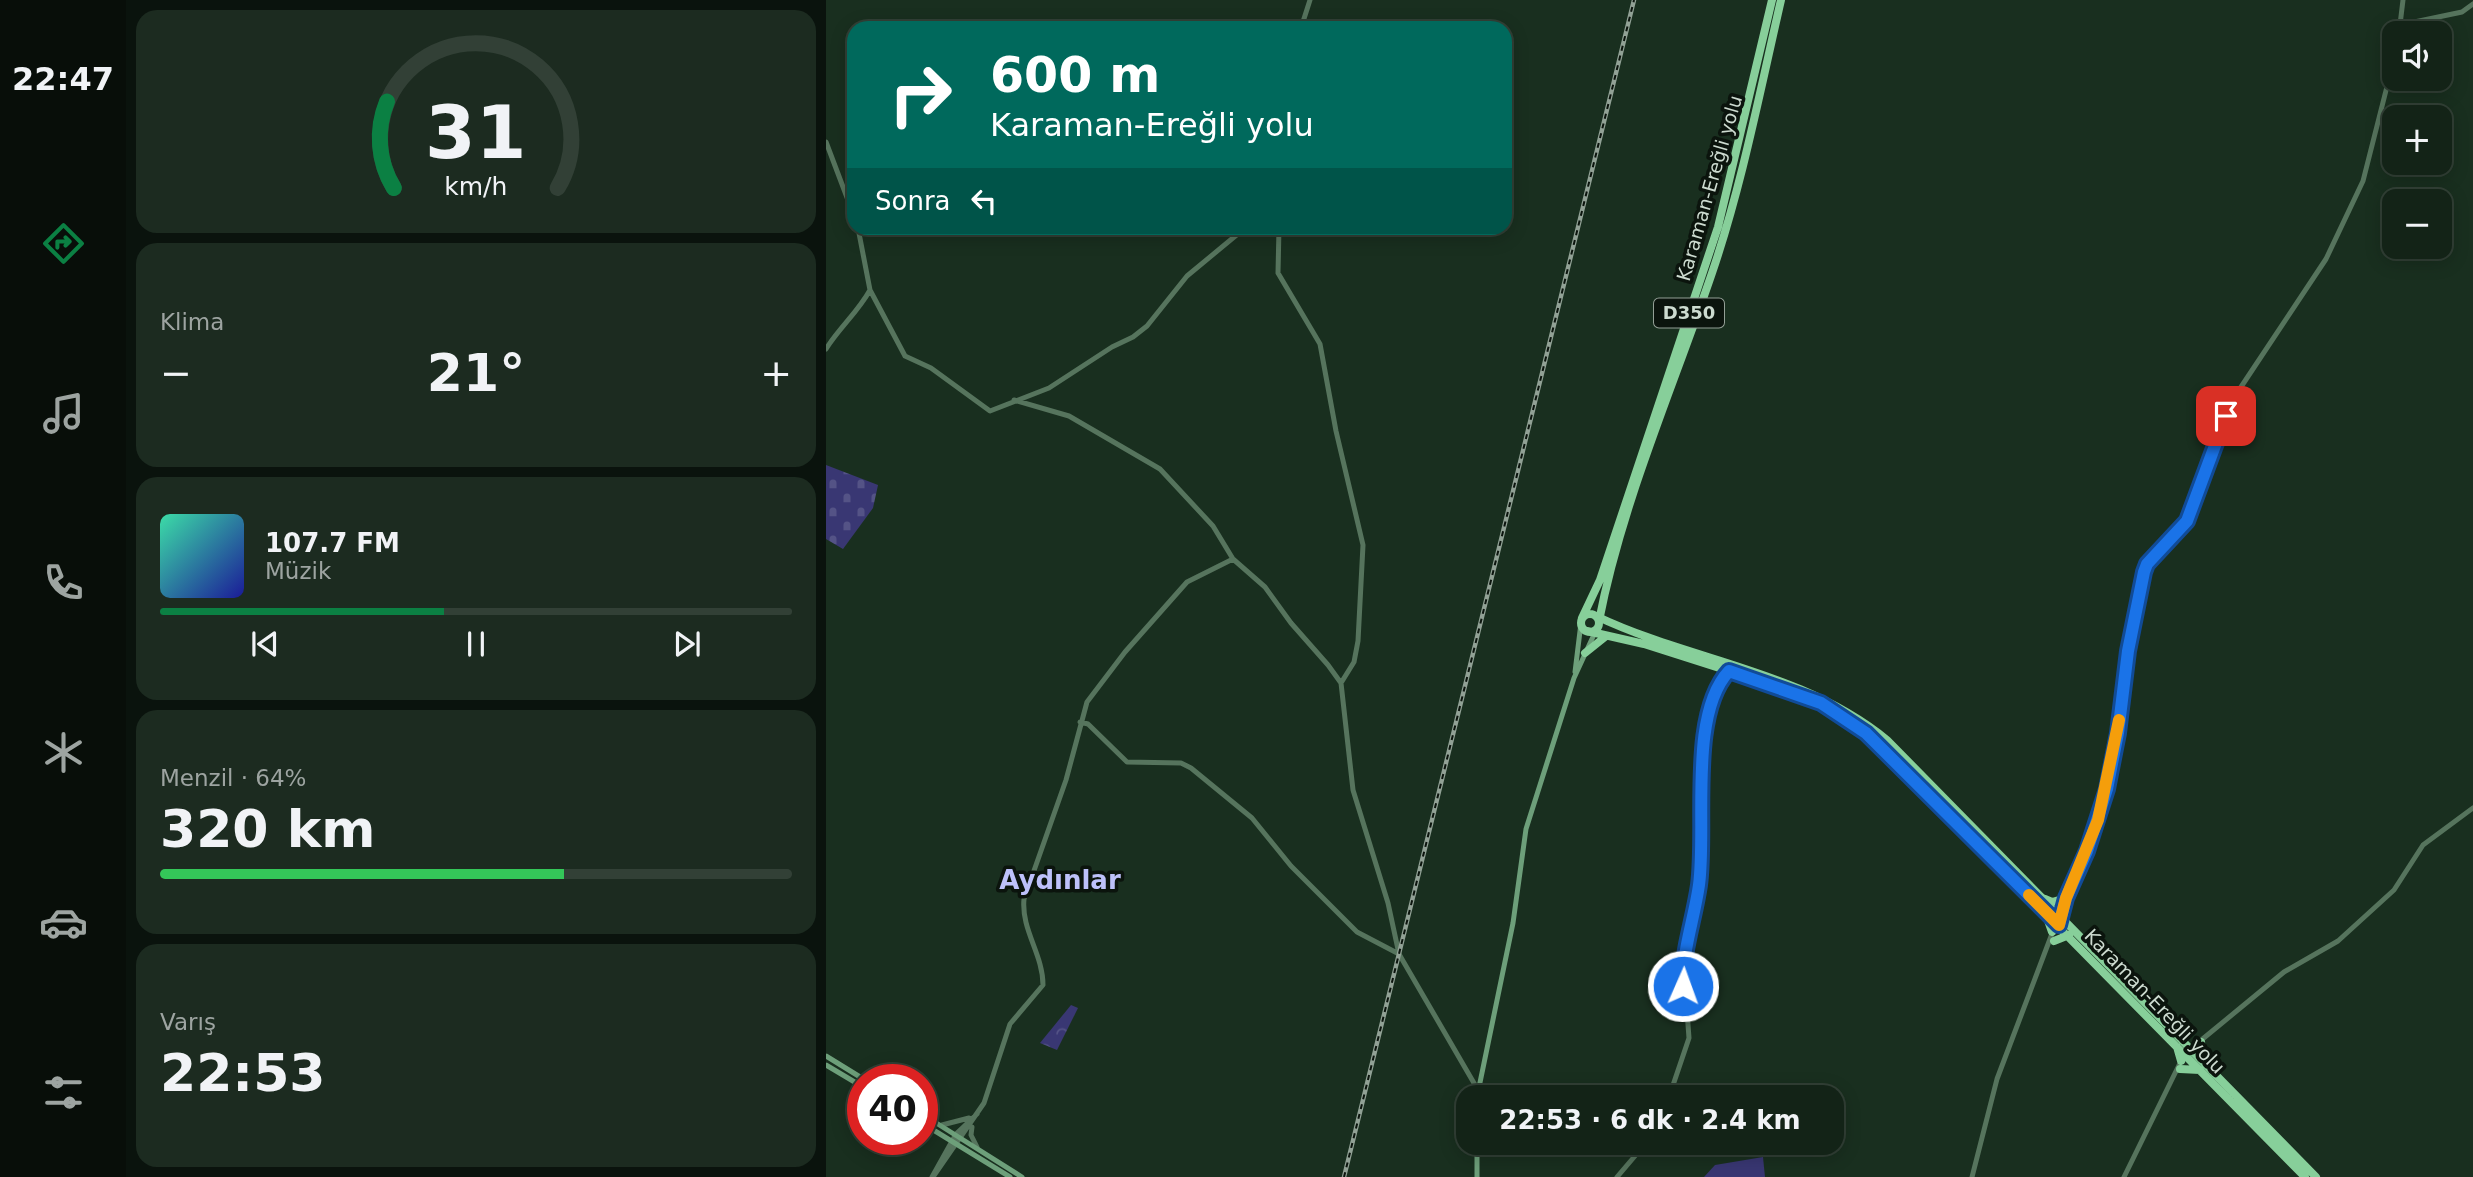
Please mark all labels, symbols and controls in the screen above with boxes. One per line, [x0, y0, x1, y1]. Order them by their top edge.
map controls [2382, 21, 2452, 259]
button: sound [2382, 21, 2452, 91]
text: 600 m [990, 47, 1160, 104]
icon: right [875, 49, 966, 140]
text: 22:47 [12, 60, 114, 98]
text: 31 [425, 90, 527, 175]
street label: Karaman-Ereğli yolu [1672, 93, 1746, 283]
button: + [2382, 105, 2452, 175]
text: Karaman-Ereğli yolu [990, 106, 1314, 144]
text: km/h [444, 172, 508, 201]
icon: left [965, 182, 1003, 220]
text: Sonra [875, 186, 951, 216]
button: − [2382, 189, 2452, 259]
icon: directions [39, 219, 88, 268]
road number: D350 [1654, 298, 1724, 328]
text: Klima [160, 309, 224, 335]
text: 21° [427, 343, 525, 403]
text: − [160, 351, 192, 395]
text: + [760, 351, 792, 395]
pin [2196, 386, 2256, 446]
icon: music [39, 389, 88, 438]
icon: arrive [2207, 397, 2245, 435]
text: 107.7 FM [265, 528, 400, 558]
icon: phone [39, 558, 88, 607]
text: Müzik [265, 558, 331, 584]
icon: previous [246, 625, 284, 663]
icon: pause [457, 625, 495, 663]
icon: next [668, 625, 706, 663]
icon: climate [39, 728, 88, 777]
text: Menzil · 64% [160, 765, 306, 791]
text: 320 km [160, 799, 375, 859]
district label: Aydınlar [999, 865, 1121, 895]
icon: car [39, 898, 88, 947]
street label: Karaman-Ereğli yolu [2080, 924, 2230, 1078]
position arrow [1646, 949, 1720, 1023]
text: Varış [160, 1009, 216, 1035]
text: 22:53 [160, 1043, 326, 1103]
speed limit sign: 40 [847, 1064, 938, 1155]
icon: filters [39, 1068, 88, 1117]
text: 22:53 · 6 dk · 2.4 km [1499, 1105, 1801, 1135]

